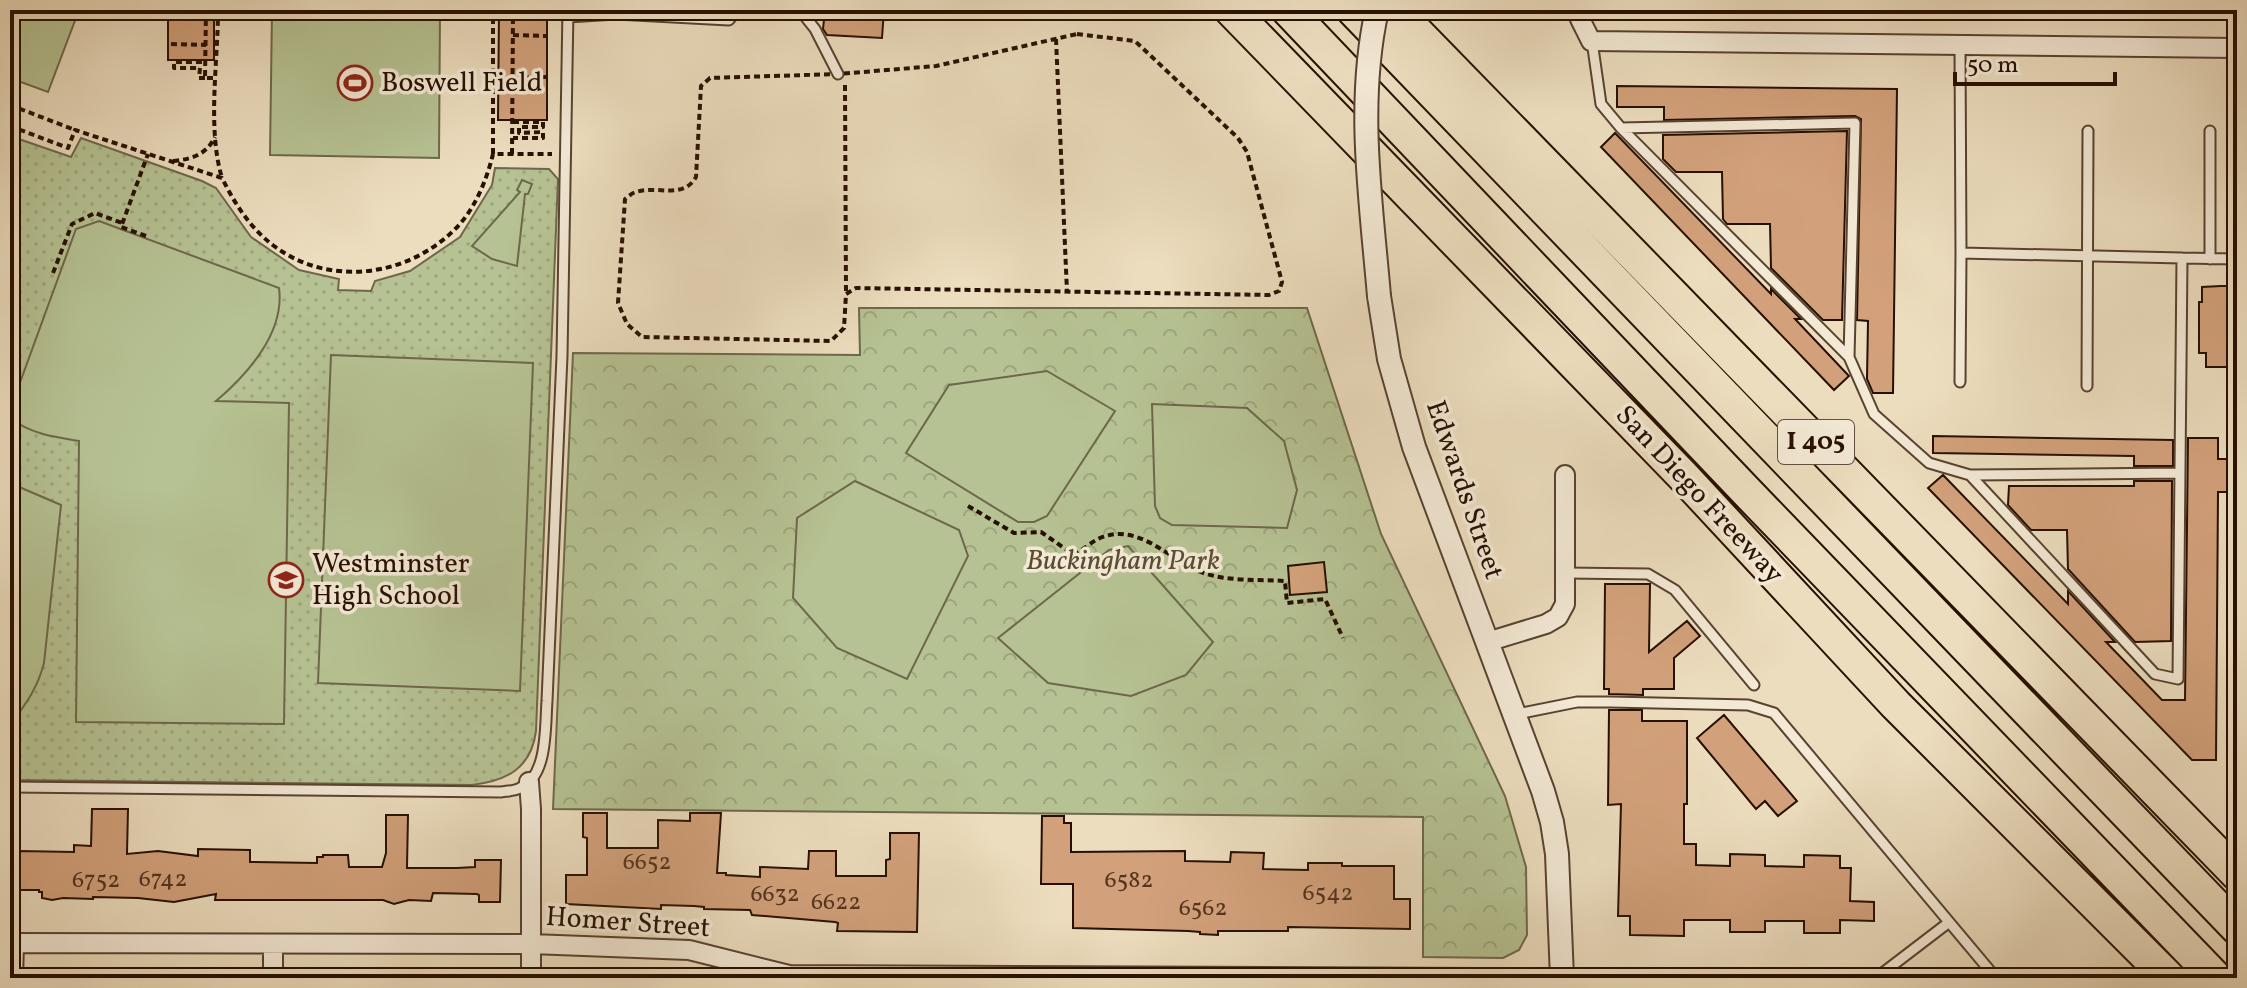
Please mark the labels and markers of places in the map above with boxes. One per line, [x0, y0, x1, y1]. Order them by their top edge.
sports icon: Boswell Field [336, 64, 374, 102]
place label: Boswell Field [381, 64, 543, 103]
place label: Westminster High School [312, 545, 470, 616]
school or university icon: Westminster High School [267, 561, 305, 599]

